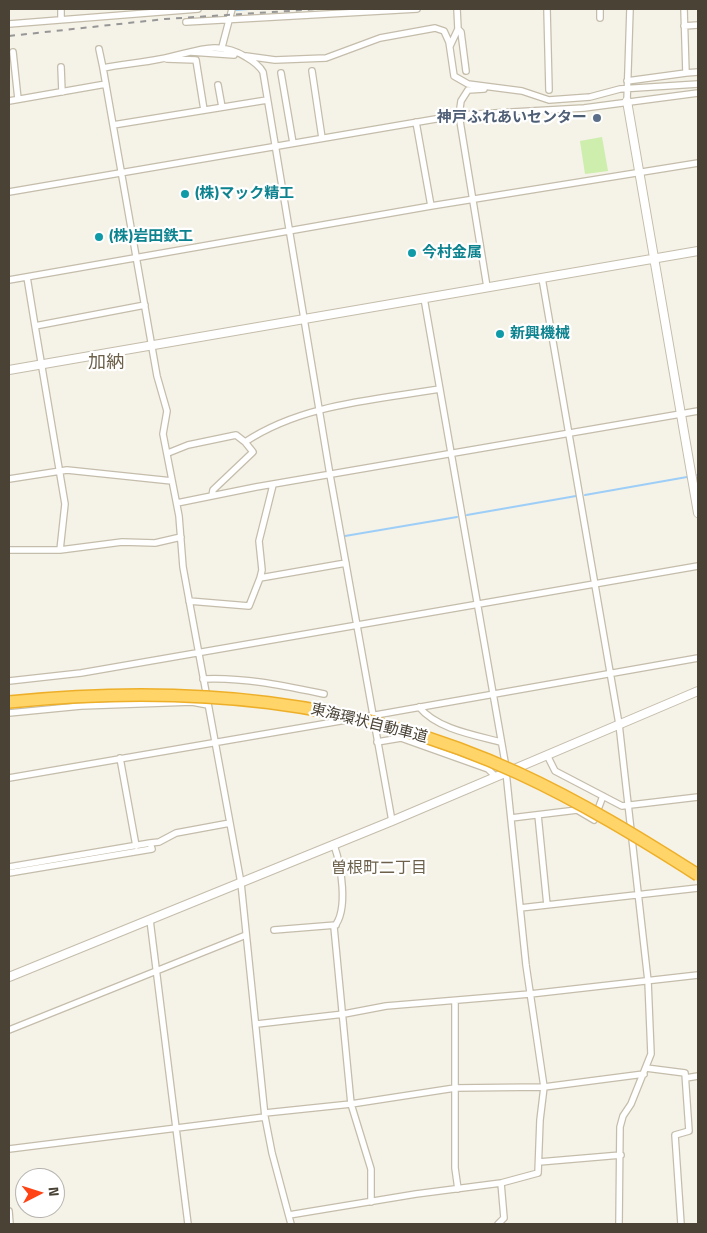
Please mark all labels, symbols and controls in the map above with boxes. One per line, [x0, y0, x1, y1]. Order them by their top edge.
place label: 神戸ふれあいセンター [437, 109, 587, 127]
marker: 神戸ふれあいセンター [591, 112, 603, 124]
place label: (株)マック精工 [195, 185, 294, 203]
marker: (株)マック精工 [179, 188, 191, 200]
place label: (株)岩田鉄工 [109, 228, 193, 246]
marker: (株)岩田鉄工 [93, 231, 105, 243]
place label: 今村金属 [422, 244, 482, 262]
marker: 今村金属 [406, 247, 418, 259]
place label: 新興機械 [510, 325, 570, 343]
marker: 新興機械 [494, 328, 506, 340]
district label: 加納 [88, 353, 124, 375]
street label: 東海環状自動車道 [309, 701, 429, 747]
district label: 曽根町二丁目 [331, 859, 427, 879]
north arrow [15, 1168, 65, 1218]
text: N [44, 1186, 65, 1197]

